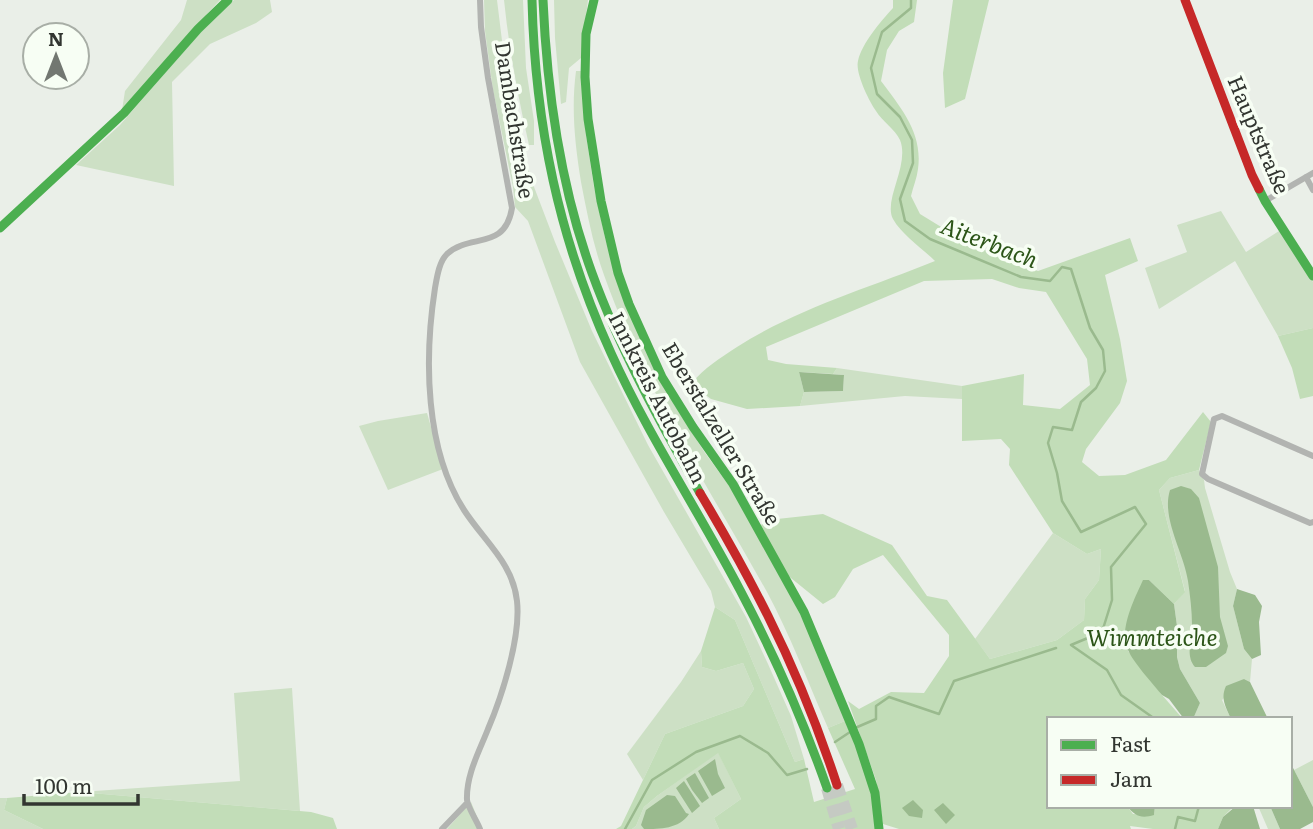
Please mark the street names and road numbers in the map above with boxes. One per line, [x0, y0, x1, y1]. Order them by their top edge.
street label: Dambachstraße [489, 39, 544, 200]
street label: Hauptstraße [1221, 70, 1299, 198]
street label: Innkreis Autobahn [602, 306, 716, 488]
street label: Eberstalzeller Straße [656, 335, 790, 530]

